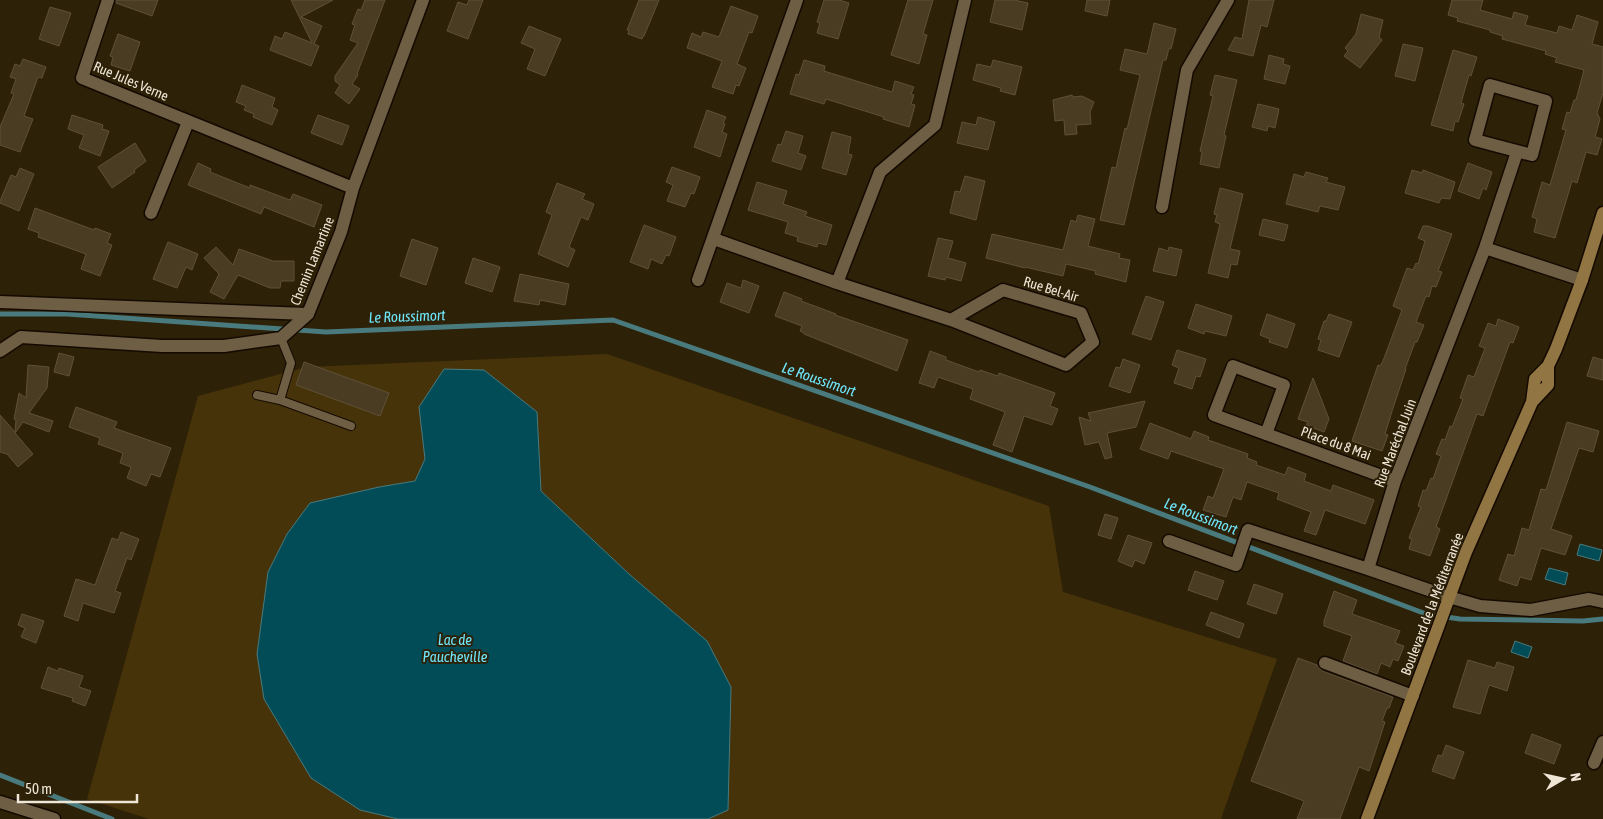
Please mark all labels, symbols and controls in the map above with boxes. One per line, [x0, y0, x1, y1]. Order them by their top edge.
street label: Rue Jules Verne [91, 58, 171, 104]
street label: Chemin Lamartine [287, 214, 337, 308]
street label: Rue Bel-Air [1022, 273, 1081, 305]
water label: Le Roussimort [368, 306, 446, 326]
water label: Le Roussimort [780, 358, 859, 400]
street label: Rue Maréchal Juin [1371, 396, 1419, 490]
street label: Place du 8 Mai [1299, 423, 1373, 463]
water label: Le Roussimort [1162, 494, 1241, 538]
street label: Boulevard de la Méditerranée [1397, 530, 1467, 678]
water label: Lac de Paucheville [422, 631, 488, 665]
north arrow [1538, 754, 1588, 804]
scale bar [18, 772, 136, 804]
text: N [1567, 772, 1584, 782]
text: 50 m [25, 780, 52, 797]

